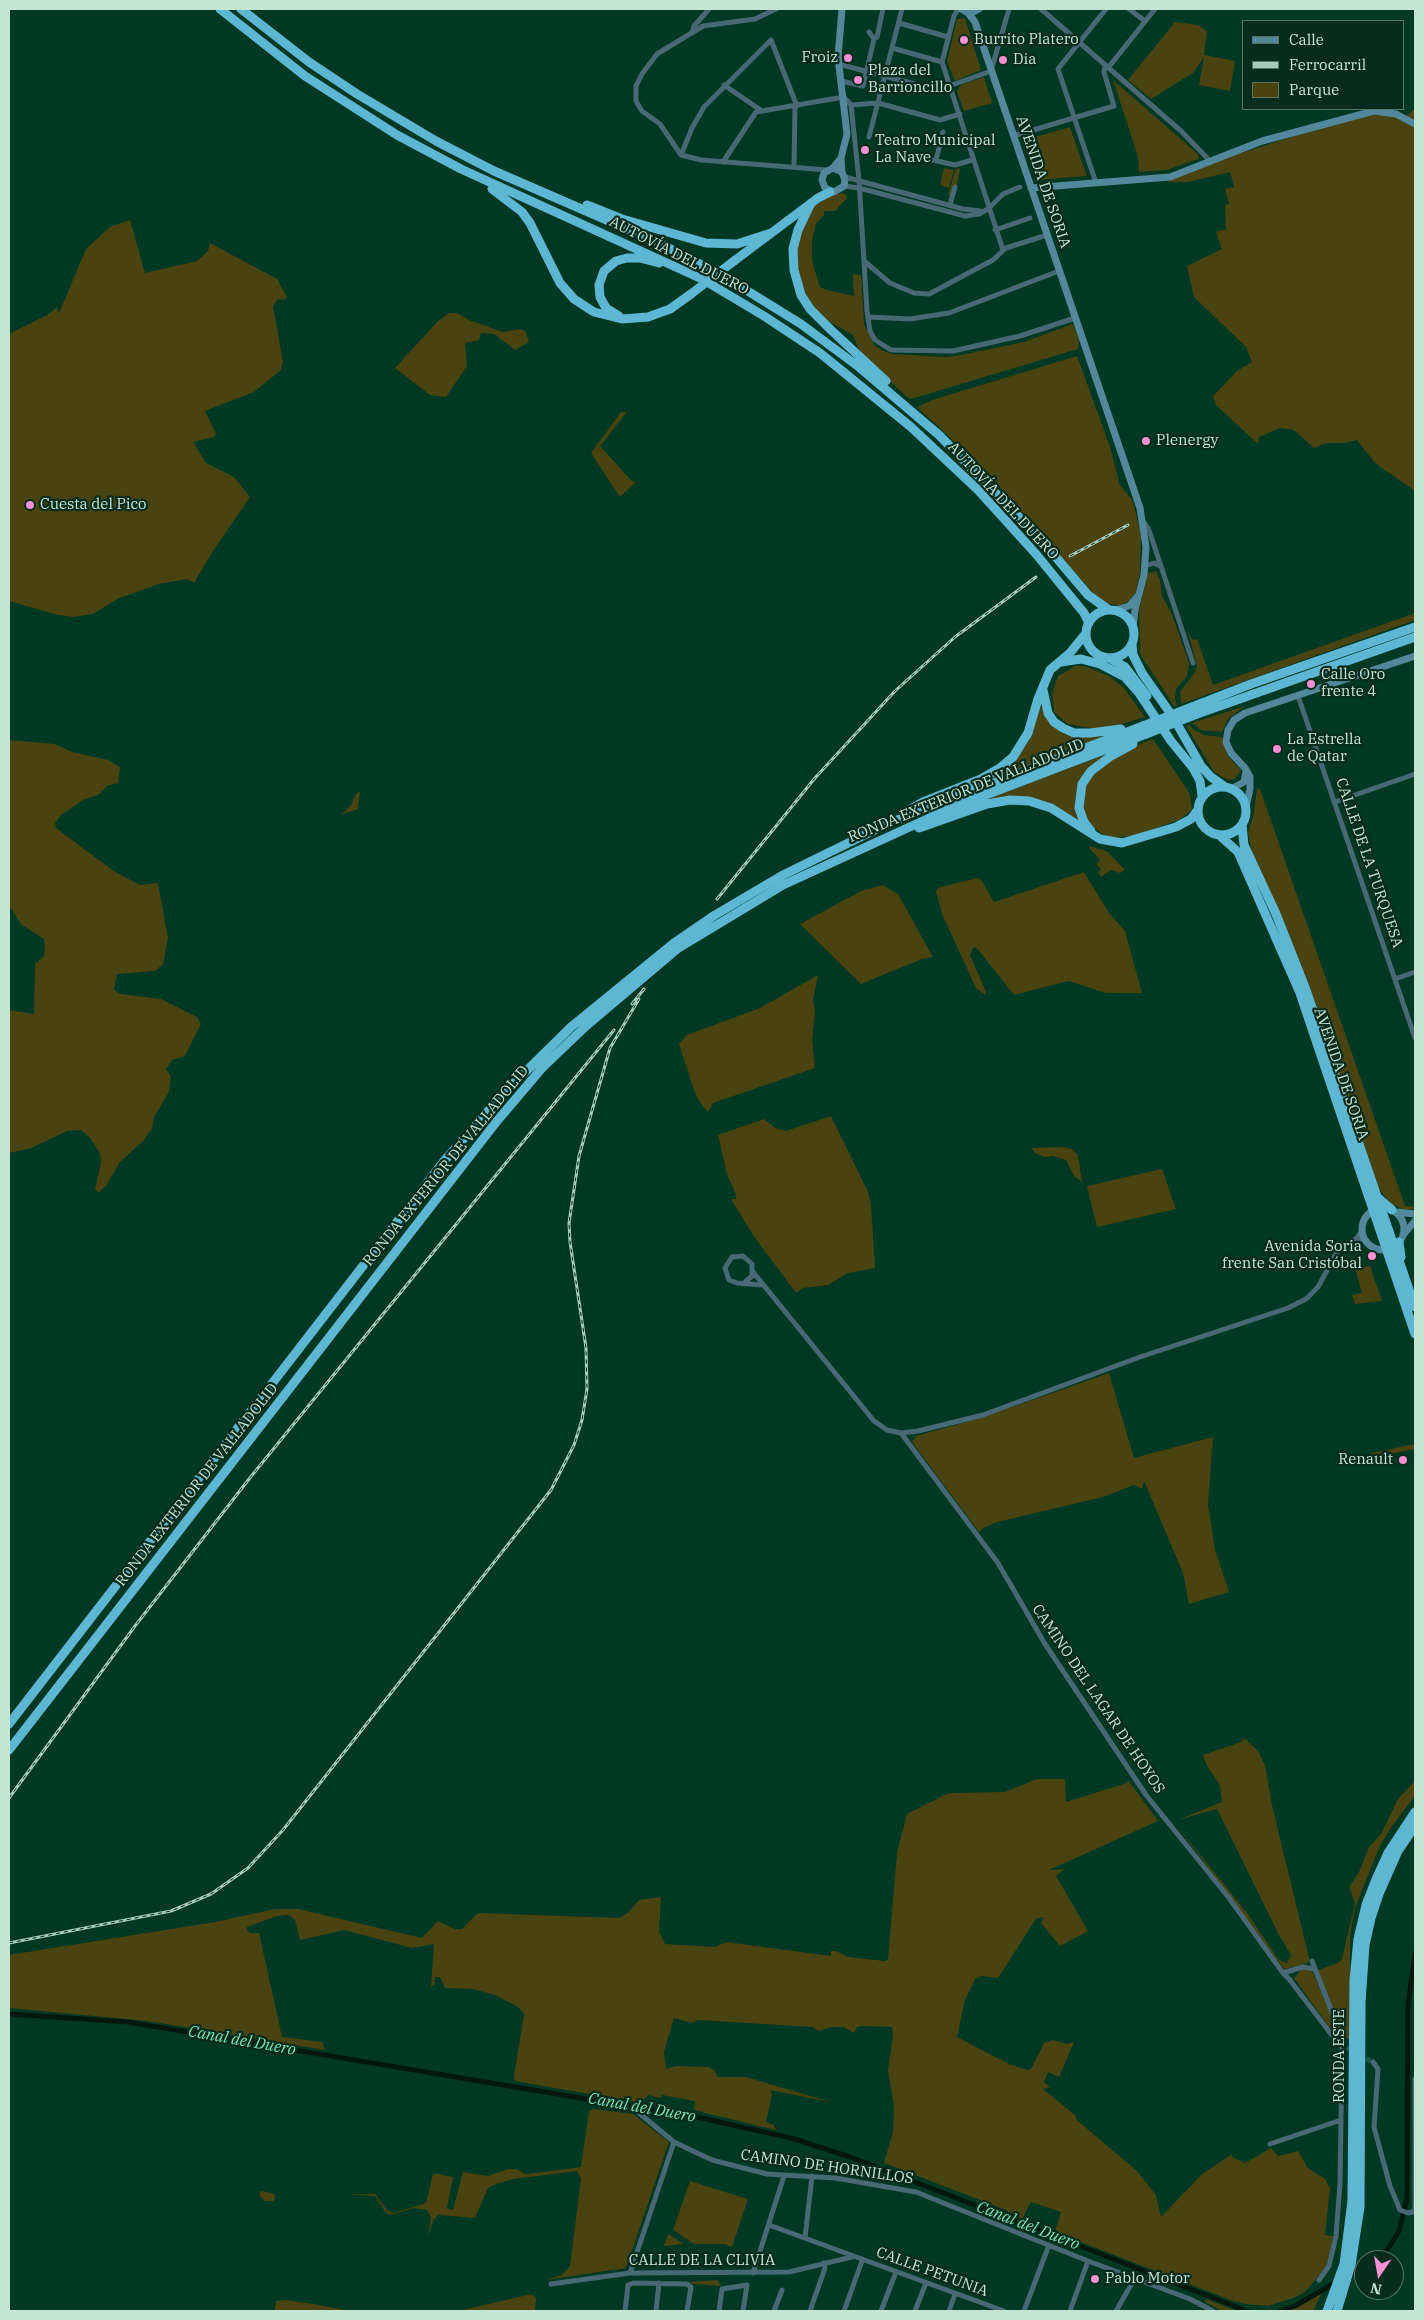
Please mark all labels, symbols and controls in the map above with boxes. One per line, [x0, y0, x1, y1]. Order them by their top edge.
legend [1242, 20, 1404, 110]
text: Calle [1289, 30, 1324, 49]
place label: Burrito Platero [974, 31, 1079, 49]
marker: Burrito Platero [958, 34, 970, 46]
place label: Froiz [802, 49, 838, 67]
place label: Dia [1013, 51, 1037, 69]
marker: Froiz [842, 52, 854, 64]
marker: Dia [997, 54, 1009, 66]
text: Ferrocarril [1289, 55, 1366, 74]
place label: Plaza del Barrioncillo [868, 62, 952, 97]
marker: Plaza del Barrioncillo [852, 74, 864, 86]
text: Parque [1289, 80, 1339, 99]
street label: AVENIDA DE SORIA [1012, 113, 1074, 251]
place label: Teatro Municipal La Nave [875, 132, 995, 167]
marker: Teatro Municipal La Nave [859, 144, 871, 156]
street label: AUTOVÍA DEL DUERO [606, 213, 752, 299]
place label: Plenergy [1156, 432, 1219, 450]
marker: Plenergy [1140, 435, 1152, 447]
street label: AUTOVÍA DEL DUERO [944, 438, 1062, 564]
place label: Cuesta del Pico [40, 496, 147, 514]
marker: Cuesta del Pico [24, 499, 36, 511]
place label: Calle Oro frente 4 [1321, 666, 1385, 701]
marker: Calle Oro frente 4 [1305, 678, 1317, 690]
place label: La Estrella de Qatar [1287, 731, 1362, 766]
street label: RONDA EXTERIOR DE VALLADOLID [845, 735, 1087, 847]
marker: La Estrella de Qatar [1271, 743, 1283, 755]
street label: CALLE DE LA TURQUESA [1331, 776, 1407, 950]
street label: AVENIDA DE SORIA [1310, 1005, 1372, 1143]
street label: RONDA EXTERIOR DE VALLADOLID [359, 1062, 533, 1270]
place label: Avenida Soria frente San Cristóbal [1222, 1238, 1362, 1273]
marker: Avenida Soria frente San Cristóbal [1366, 1250, 1378, 1262]
street label: RONDA EXTERIOR DE VALLADOLID [112, 1380, 282, 1590]
place label: Renault [1338, 1451, 1393, 1469]
marker: Renault [1397, 1454, 1409, 1466]
street label: CAMINO DEL LAGAR DE HOYOS [1028, 1601, 1168, 1797]
street label: RONDA ESTE [1331, 2009, 1349, 2103]
water label: Canal del Duero [187, 2022, 297, 2060]
water label: Canal del Duero [587, 2089, 697, 2127]
street label: CAMINO DE HORNILLOS [739, 2146, 915, 2188]
water label: Canal del Duero [974, 2198, 1082, 2254]
street label: CALLE PETUNIA [874, 2243, 990, 2301]
north arrow [1354, 2250, 1404, 2300]
street label: CALLE DE LA CLIVIA [629, 2252, 775, 2270]
place label: Pablo Motor [1105, 2270, 1190, 2288]
marker: Pablo Motor [1089, 2273, 1101, 2285]
text: N [1369, 2279, 1383, 2299]

